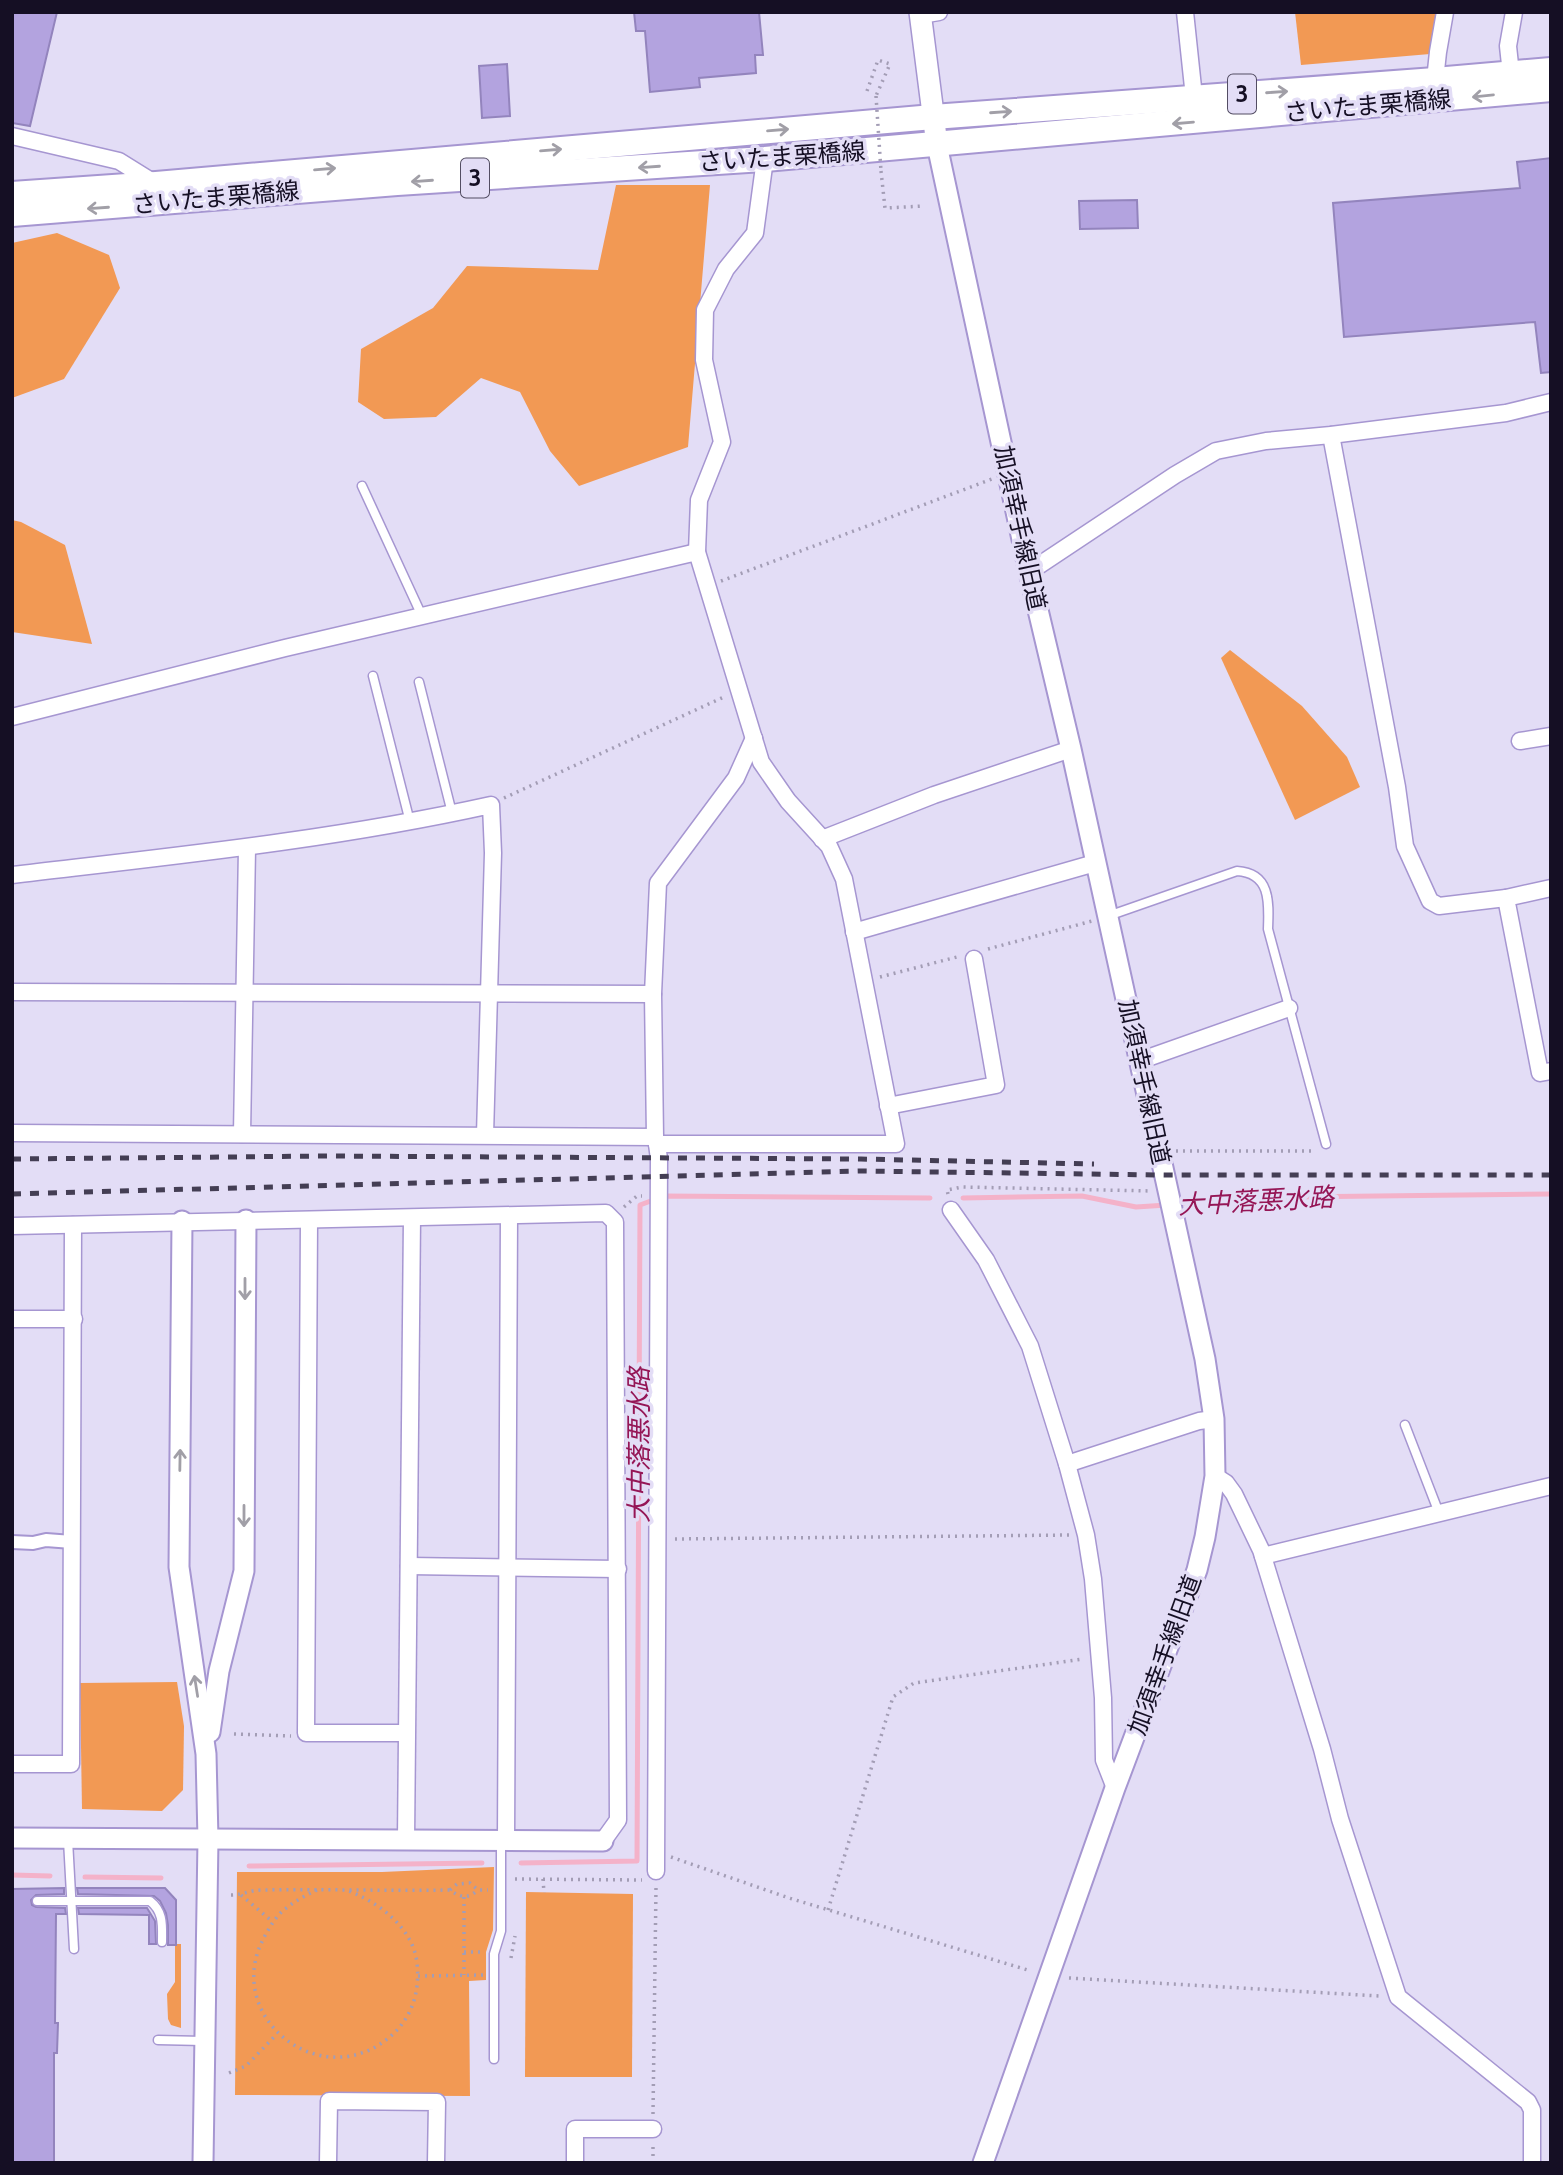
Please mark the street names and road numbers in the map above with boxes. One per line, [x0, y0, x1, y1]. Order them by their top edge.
road number: 3 [1228, 74, 1256, 114]
street label: さいたま栗橋線 [1283, 85, 1452, 126]
street label: さいたま栗橋線 [698, 137, 866, 176]
road number: 3 [461, 158, 489, 197]
street label: さいたま栗橋線 [131, 177, 300, 218]
street label: 加須幸手線旧道 [990, 443, 1051, 613]
street label: 加須幸手線旧道 [1114, 997, 1175, 1167]
street label: 加須幸手線旧道 [1123, 1571, 1206, 1738]

